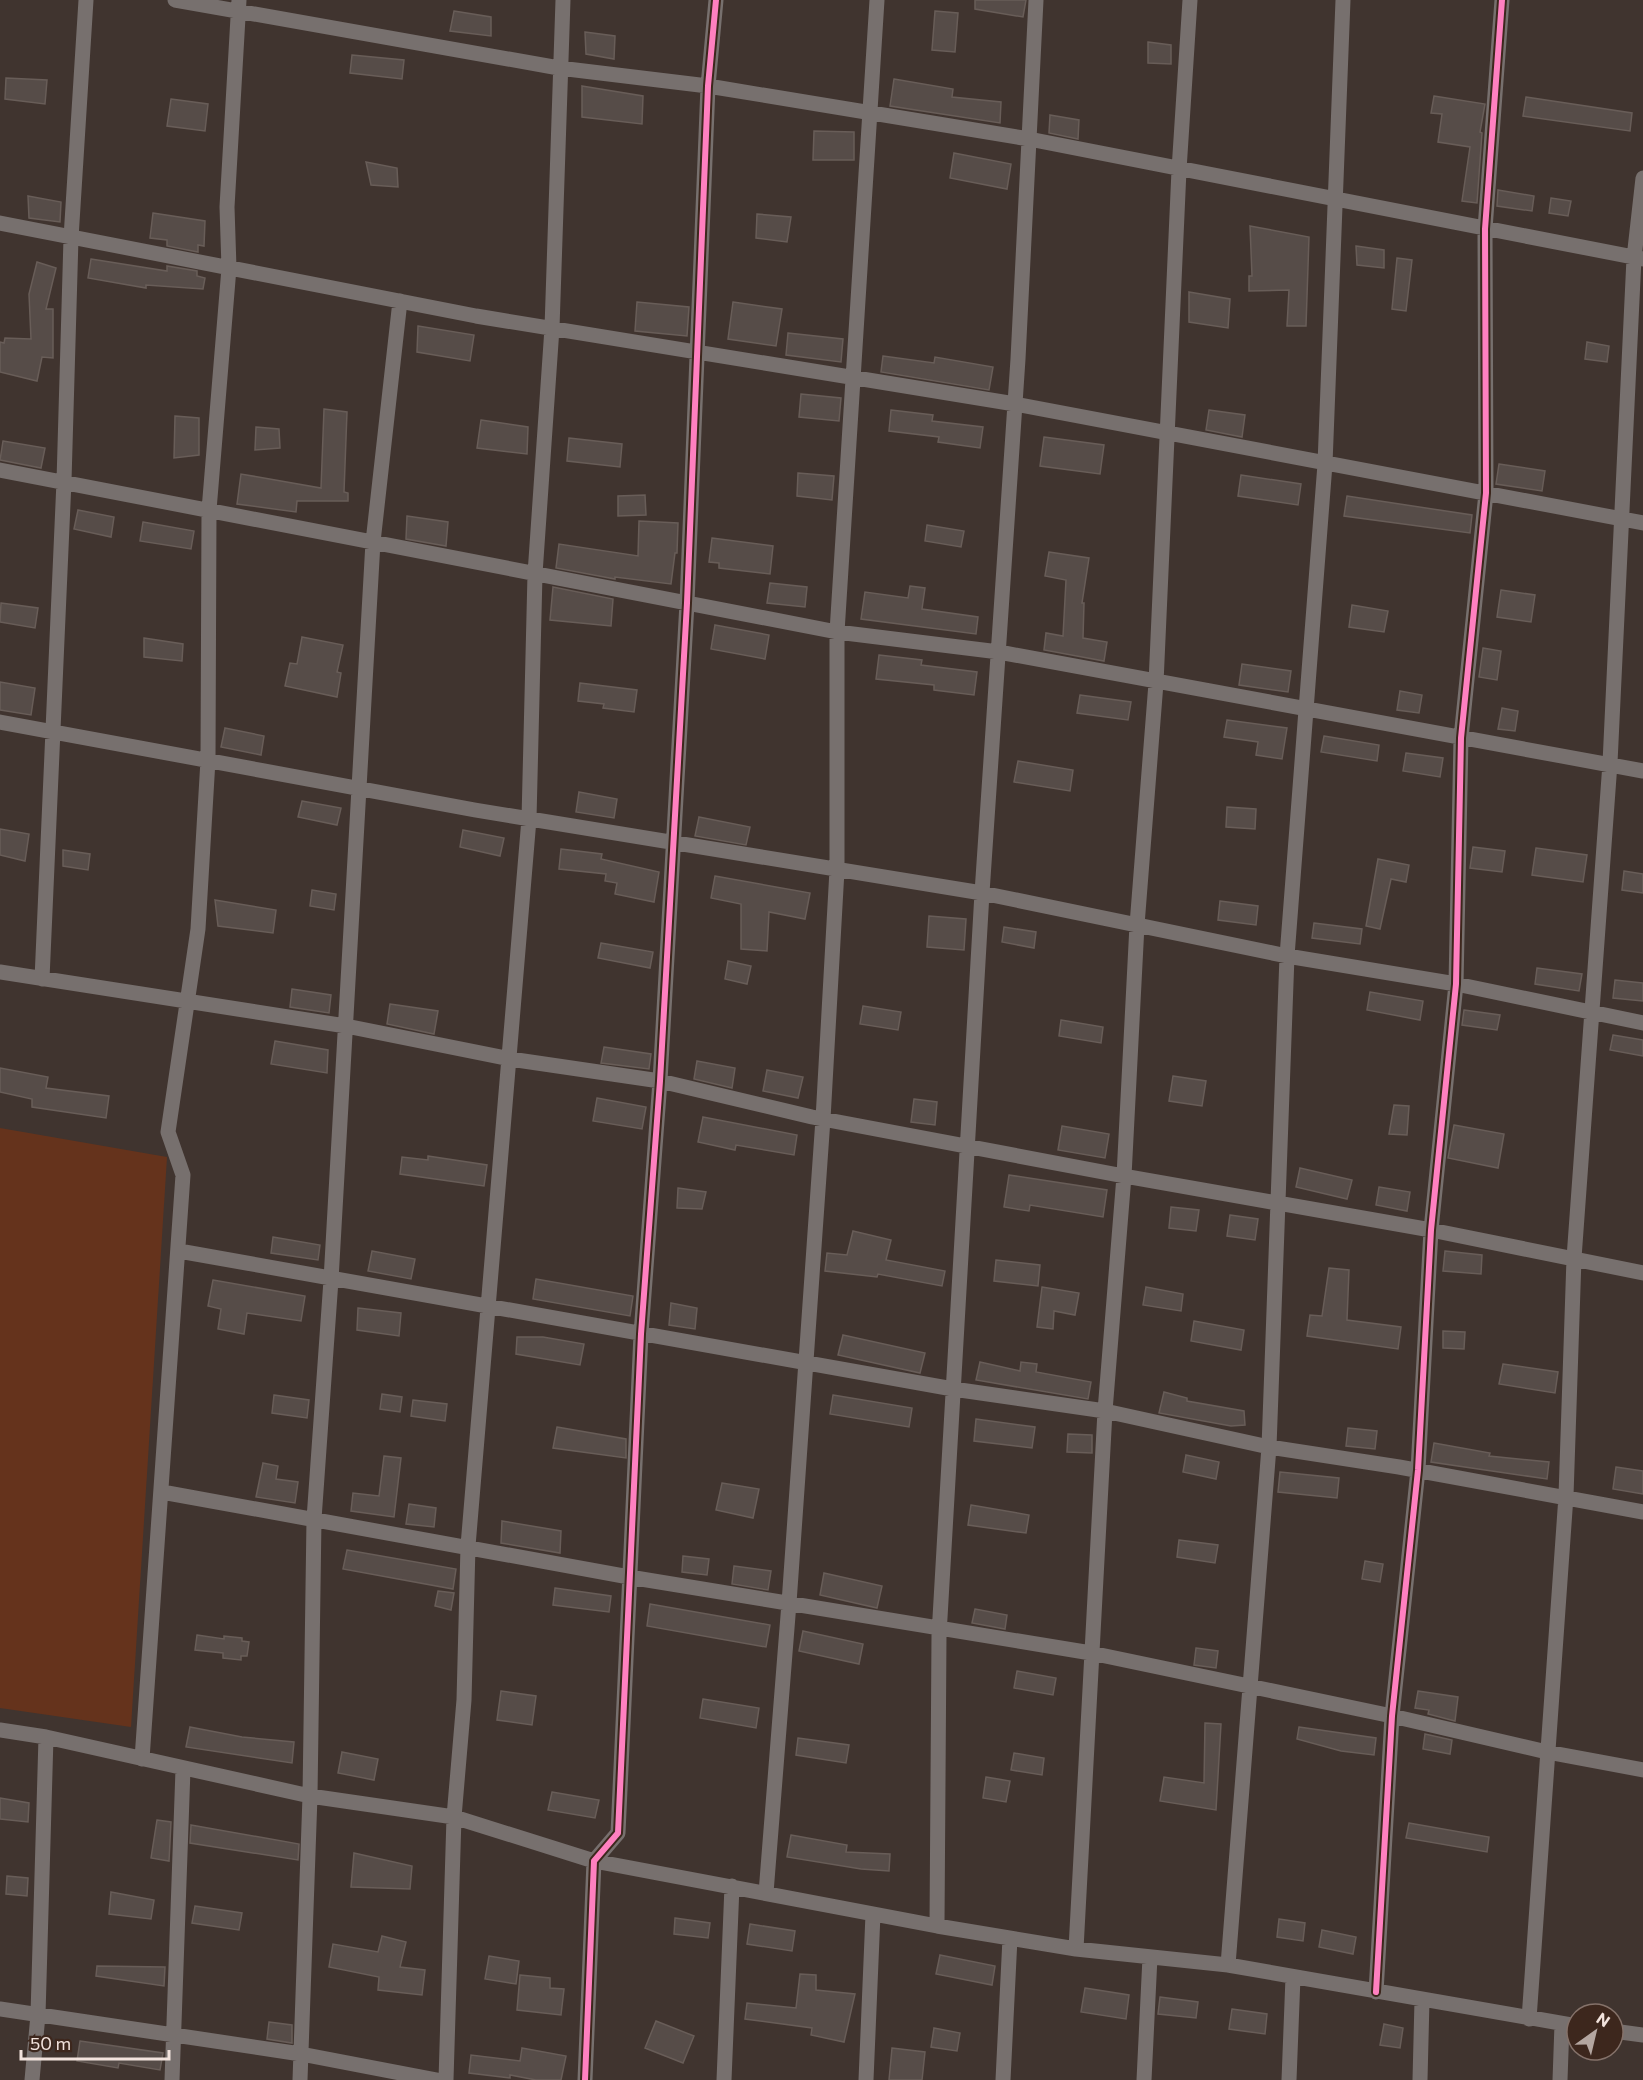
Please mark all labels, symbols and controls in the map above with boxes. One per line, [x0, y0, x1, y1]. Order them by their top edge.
north arrow [1565, 2002, 1625, 2062]
text: N [1593, 2008, 1614, 2030]
scale bar [21, 2023, 170, 2061]
text: 50 m [30, 2032, 71, 2054]

